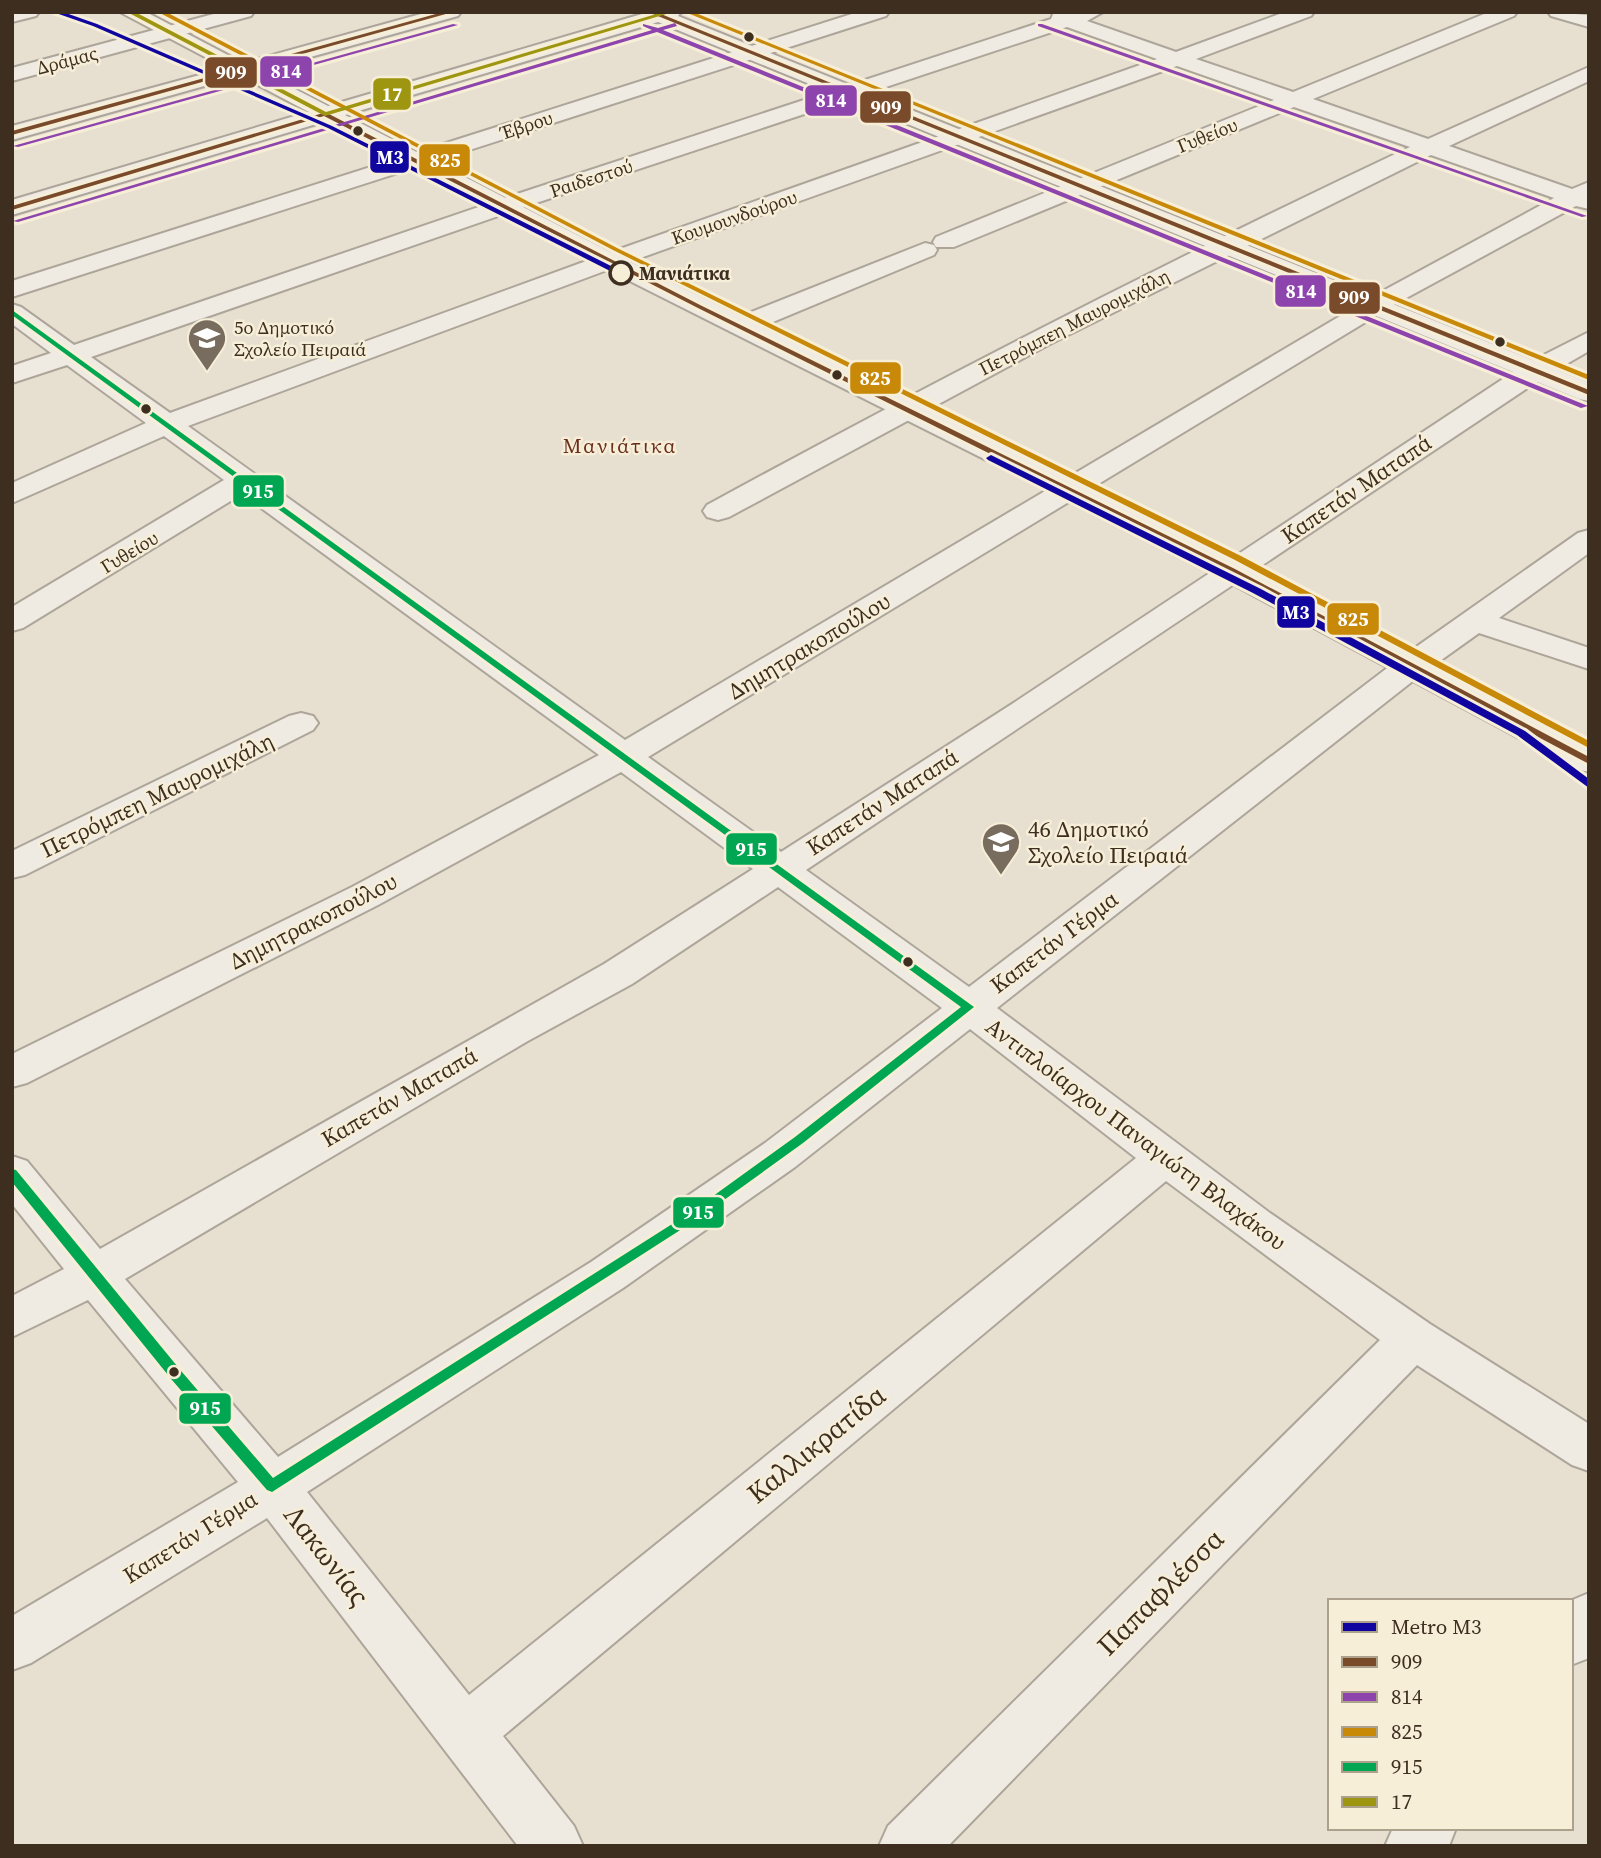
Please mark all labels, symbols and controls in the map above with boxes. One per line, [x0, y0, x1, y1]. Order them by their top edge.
unlabelled marker [742, 30, 756, 44]
street label: Δράμας [34, 39, 100, 81]
line badge: 814 [259, 55, 313, 88]
line badge: 909 [204, 56, 258, 89]
text: 814 [271, 58, 301, 84]
text: 909 [216, 59, 246, 85]
line badge: 17 [372, 77, 412, 111]
text: 17 [382, 81, 402, 107]
line badge: 814 [804, 84, 858, 117]
text: 814 [816, 87, 846, 113]
line badge: 909 [859, 90, 912, 124]
text: 909 [871, 94, 901, 120]
street label: Έβρου [495, 104, 556, 146]
street label: Γυθείου [1173, 111, 1241, 159]
unlabelled marker [351, 124, 365, 138]
line badge: Μ3 [369, 140, 410, 174]
line badge: 825 [418, 143, 471, 177]
text: Μ3 [376, 144, 404, 170]
text: 825 [430, 147, 460, 173]
street label: Ραιδεστού [546, 152, 636, 204]
street label: Κουμουνδούρου [668, 183, 800, 251]
place label: Μανιάτικα [639, 260, 731, 286]
marker: Μανιάτικα [609, 261, 633, 285]
street label: Πετρόμπεη Μαυρομιχάλη [974, 263, 1174, 381]
line badge: 814 [1274, 274, 1327, 308]
text: 814 [1286, 278, 1316, 304]
line badge: 909 [1328, 281, 1381, 315]
text: 909 [1339, 284, 1369, 310]
place label: 5ο Δημοτικό Σχολείο Πειραιά [234, 314, 367, 362]
school or university icon: 5ο Δημοτικό Σχολείο Πειραιά [186, 317, 228, 372]
unlabelled marker [1493, 335, 1507, 349]
line badge: 825 [849, 361, 902, 395]
text: 825 [860, 365, 890, 391]
unlabelled marker [830, 368, 844, 382]
unlabelled marker [139, 402, 153, 416]
street label: Καπετάν Ματαπά [1275, 427, 1438, 551]
district label: Μανιάτικα [563, 431, 677, 460]
line badge: 915 [232, 474, 285, 508]
text: 915 [243, 478, 273, 504]
street label: Γυθείου [95, 525, 163, 579]
street label: Δημητρακοπούλου [722, 585, 896, 707]
line badge: Μ3 [1276, 595, 1316, 629]
text: Μ3 [1282, 599, 1310, 625]
line badge: 825 [1326, 602, 1380, 636]
text: 825 [1338, 606, 1368, 632]
street label: Πετρόμπεη Μαυρομιχάλη [35, 725, 279, 865]
street label: Καπετάν Ματαπά [800, 741, 964, 863]
place label: 46 Δημοτικό Σχολείο Πειραιά [1028, 813, 1188, 871]
school or university icon: 46 Δημοτικό Σχολείο Πειραιά [980, 821, 1022, 876]
line badge: 915 [725, 832, 778, 866]
text: 915 [736, 836, 766, 862]
street label: Δημητρακοπούλου [224, 865, 402, 977]
street label: Καπετάν Γέρμα [983, 883, 1125, 1001]
unlabelled marker [901, 955, 915, 969]
street label: Αντιπλοίαρχου Παναγιώτη Βλαχάκου [979, 1010, 1293, 1258]
street label: Καπετάν Ματαπά [315, 1039, 483, 1155]
line badge: 915 [672, 1196, 725, 1229]
text: 915 [683, 1199, 713, 1225]
unlabelled marker [167, 1365, 181, 1379]
street label: Καλλικρατίδα [739, 1376, 894, 1512]
line badge: 915 [178, 1392, 232, 1425]
text: 915 [190, 1395, 220, 1421]
street label: Καπετάν Γέρμα [117, 1483, 263, 1591]
street label: Λακωνίας [276, 1497, 378, 1613]
street label: Παπαφλέσσα [1088, 1520, 1232, 1664]
legend [1328, 1599, 1573, 1830]
text: Metro Μ3 [1391, 1612, 1482, 1641]
text: 909 [1391, 1647, 1423, 1676]
text: 814 [1391, 1682, 1423, 1711]
text: 825 [1391, 1717, 1423, 1746]
text: 915 [1391, 1752, 1423, 1781]
text: 17 [1391, 1787, 1412, 1816]

